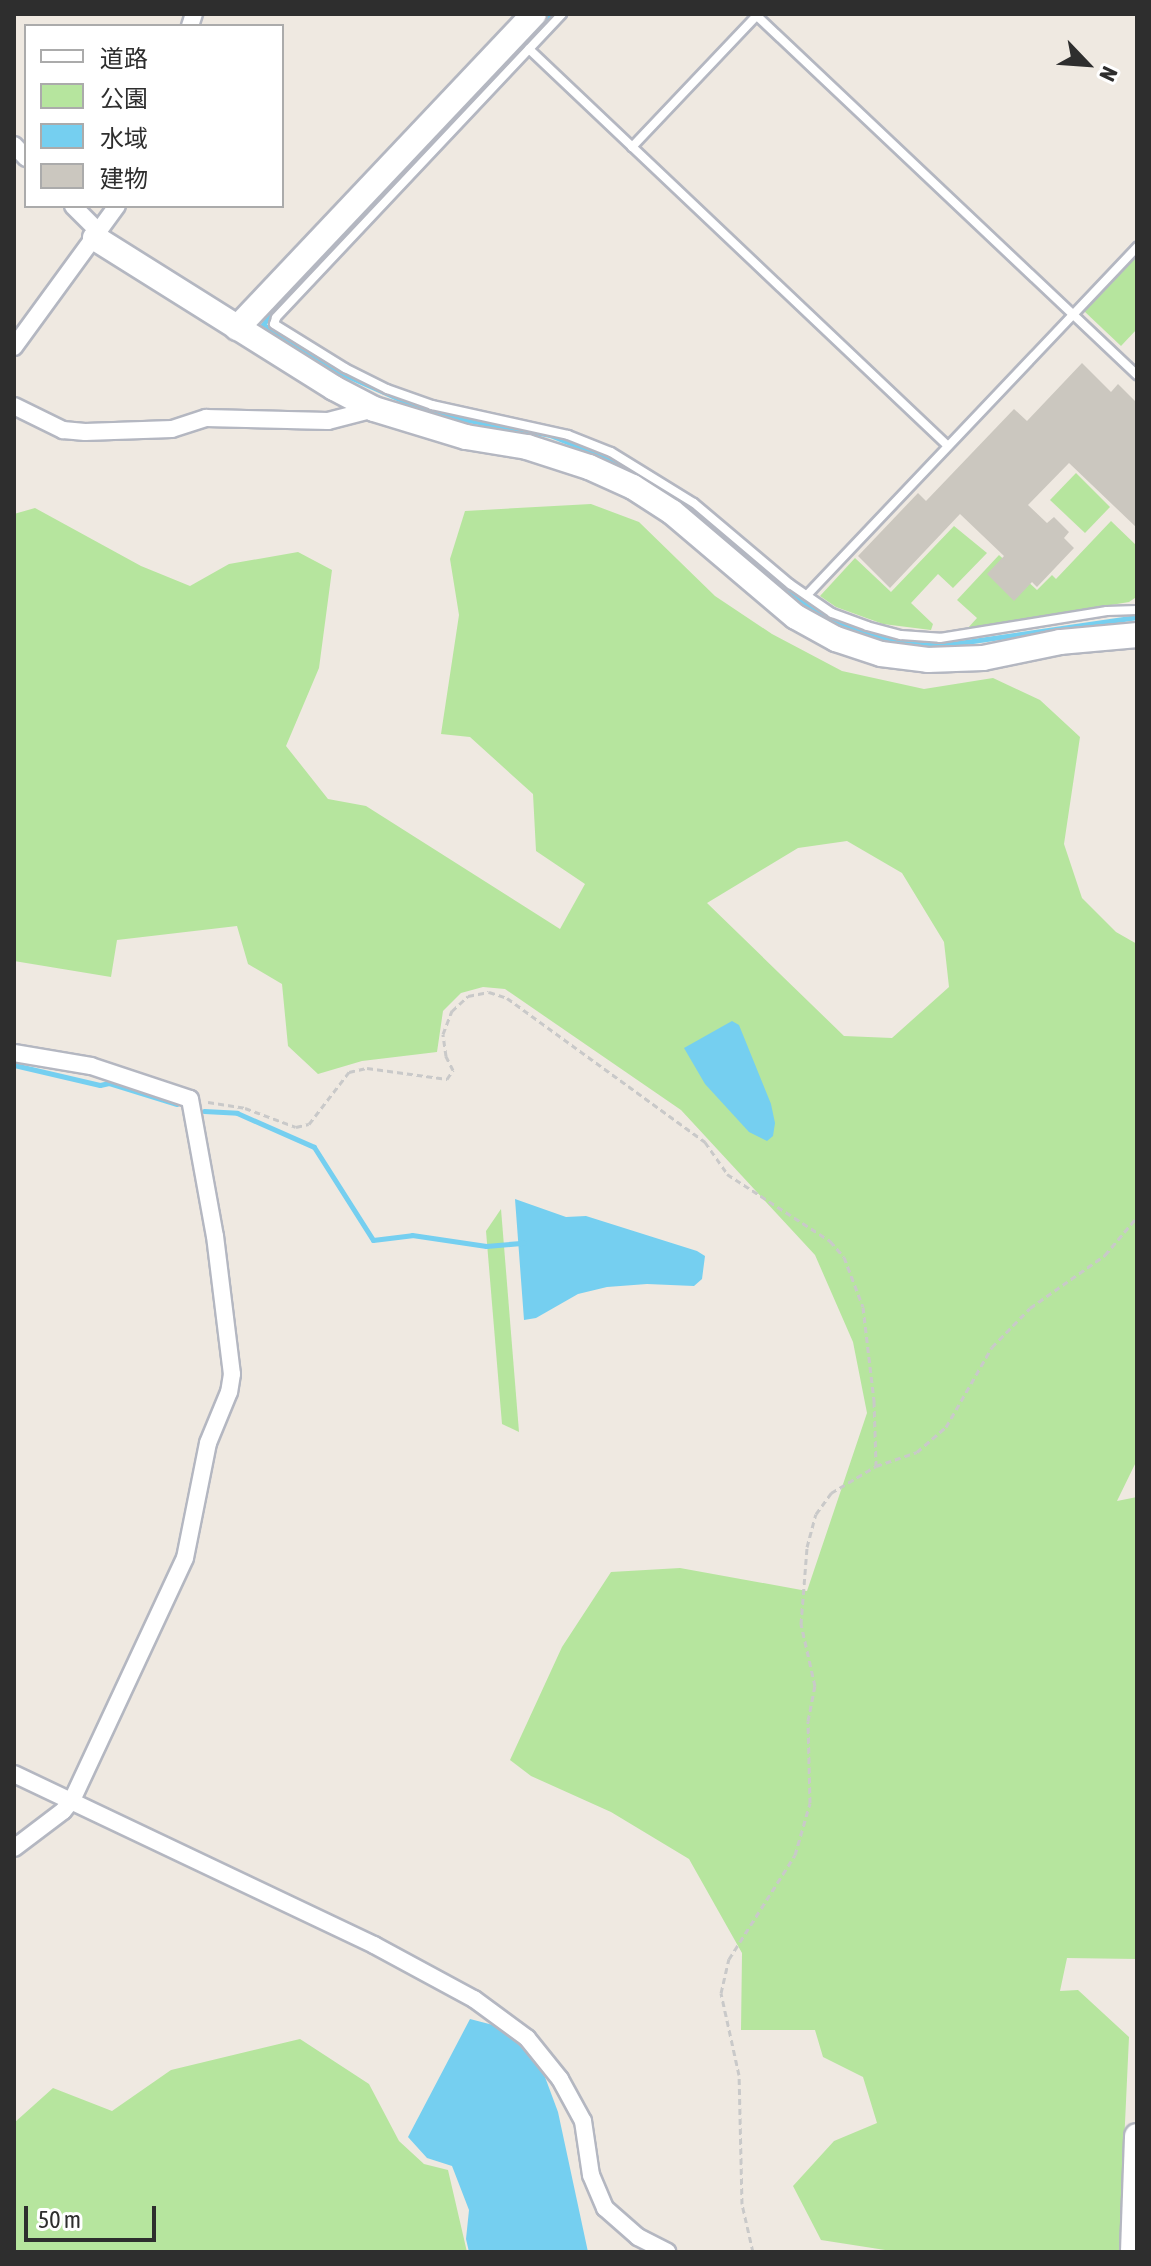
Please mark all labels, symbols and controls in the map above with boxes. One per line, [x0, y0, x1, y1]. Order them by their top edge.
legend [24, 24, 284, 208]
north arrow [1047, 24, 1127, 104]
text: 道路 [100, 45, 148, 72]
text: N [1094, 63, 1123, 86]
text: 公園 [100, 85, 148, 112]
text: 水域 [100, 125, 148, 152]
text: 建物 [100, 165, 148, 192]
scale bar [28, 2190, 160, 2240]
text: 50 m [38, 2206, 81, 2233]

